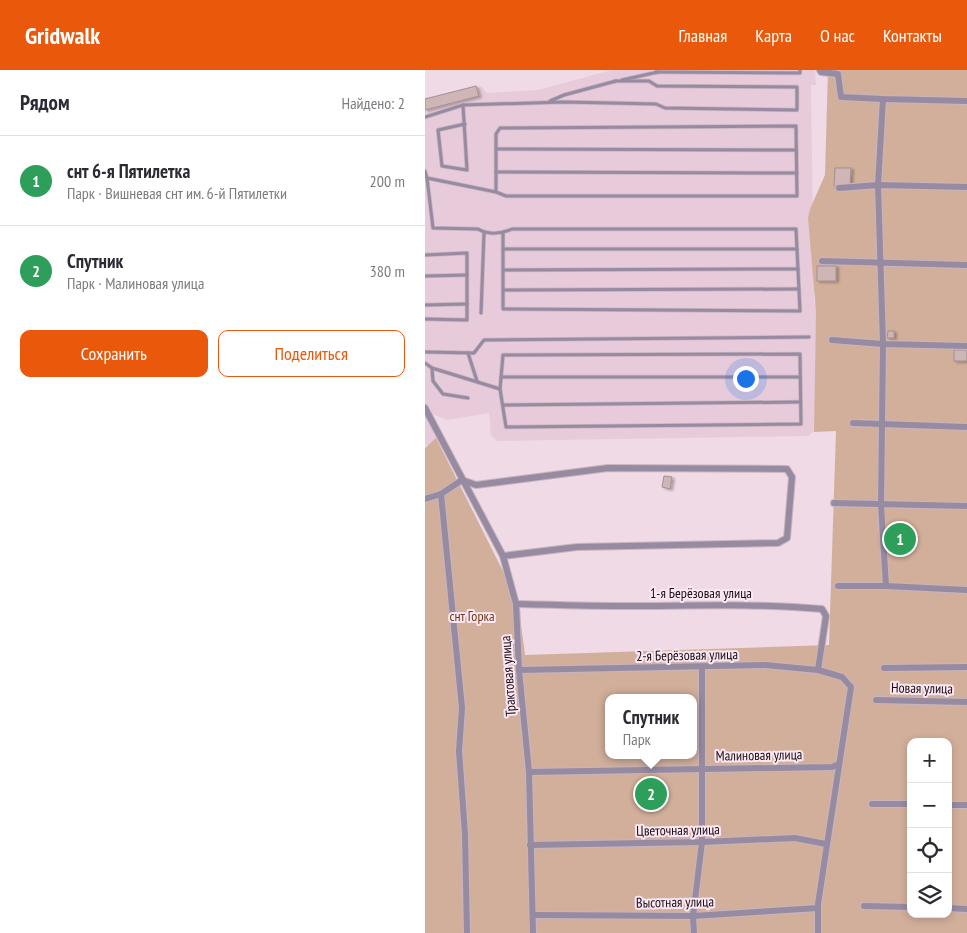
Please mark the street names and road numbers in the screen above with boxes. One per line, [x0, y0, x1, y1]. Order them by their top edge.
street label: 1-я Берёзовая улица [650, 584, 752, 602]
street label: Трактовая улица [496, 635, 520, 717]
street label: 2-я Берёзовая улица [636, 645, 738, 665]
street label: Новая улица [891, 678, 953, 698]
street label: Малиновая улица [715, 745, 803, 765]
street label: Цветочная улица [636, 820, 720, 840]
street label: Высотная улица [636, 892, 714, 912]

